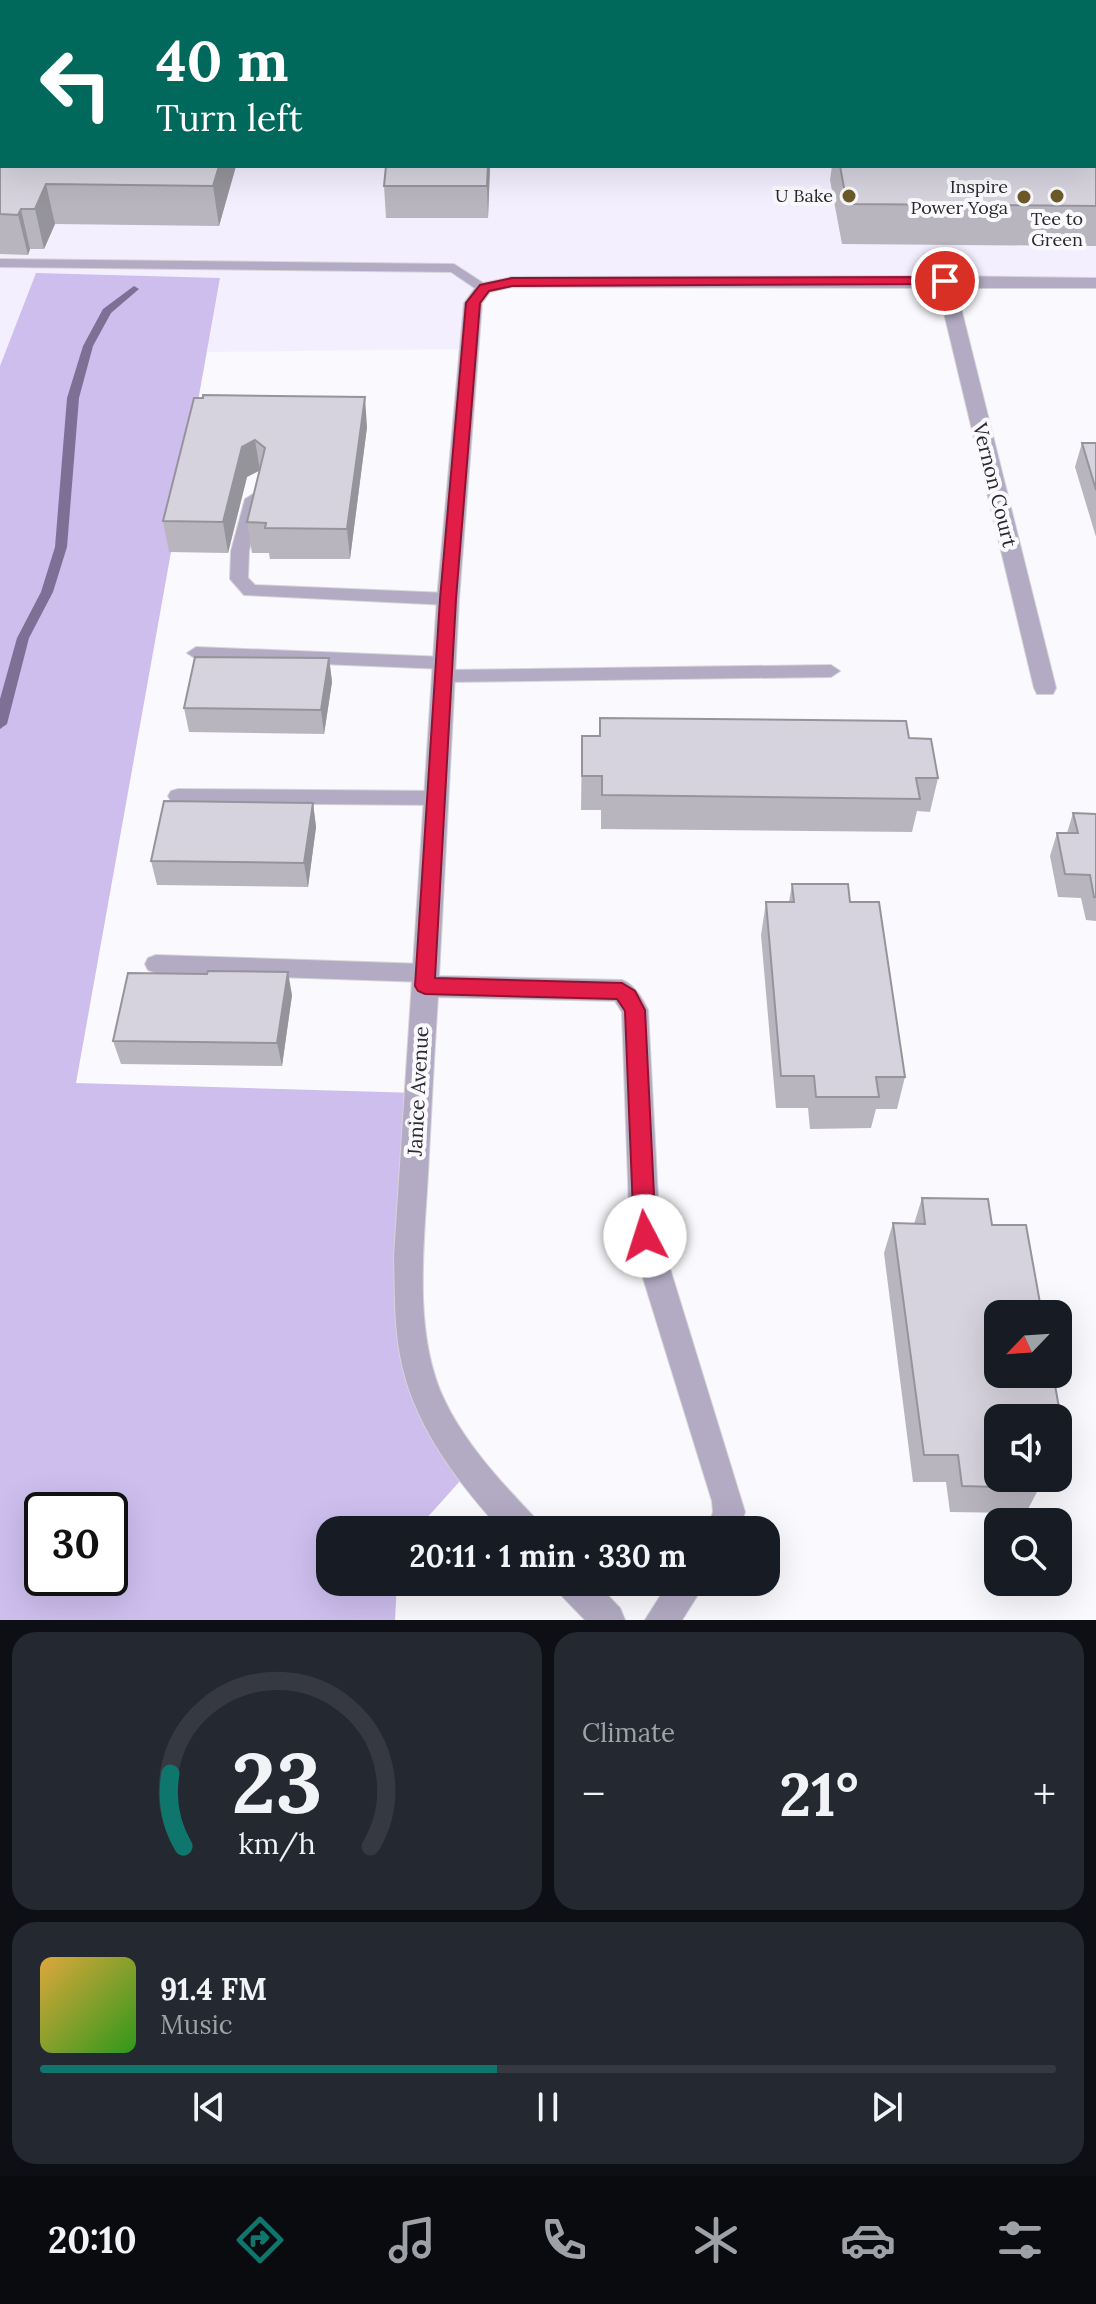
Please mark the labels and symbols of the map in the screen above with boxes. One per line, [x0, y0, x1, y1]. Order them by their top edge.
place label: Inspire Power Yoga [911, 175, 1008, 219]
place label: U Bake [775, 184, 833, 207]
marker: U Bake [840, 187, 858, 205]
marker: Tee to Green [1048, 187, 1066, 205]
marker: Inspire Power Yoga [1015, 188, 1033, 206]
place label: Tee to Green [1031, 207, 1083, 251]
pin [911, 247, 979, 315]
street label: Vernon Court [968, 419, 1023, 550]
street label: Janice Avenue [402, 1025, 433, 1157]
position arrow [603, 1194, 687, 1278]
north arrow [984, 1300, 1072, 1388]
speed limit sign: 30 [24, 1492, 128, 1596]

